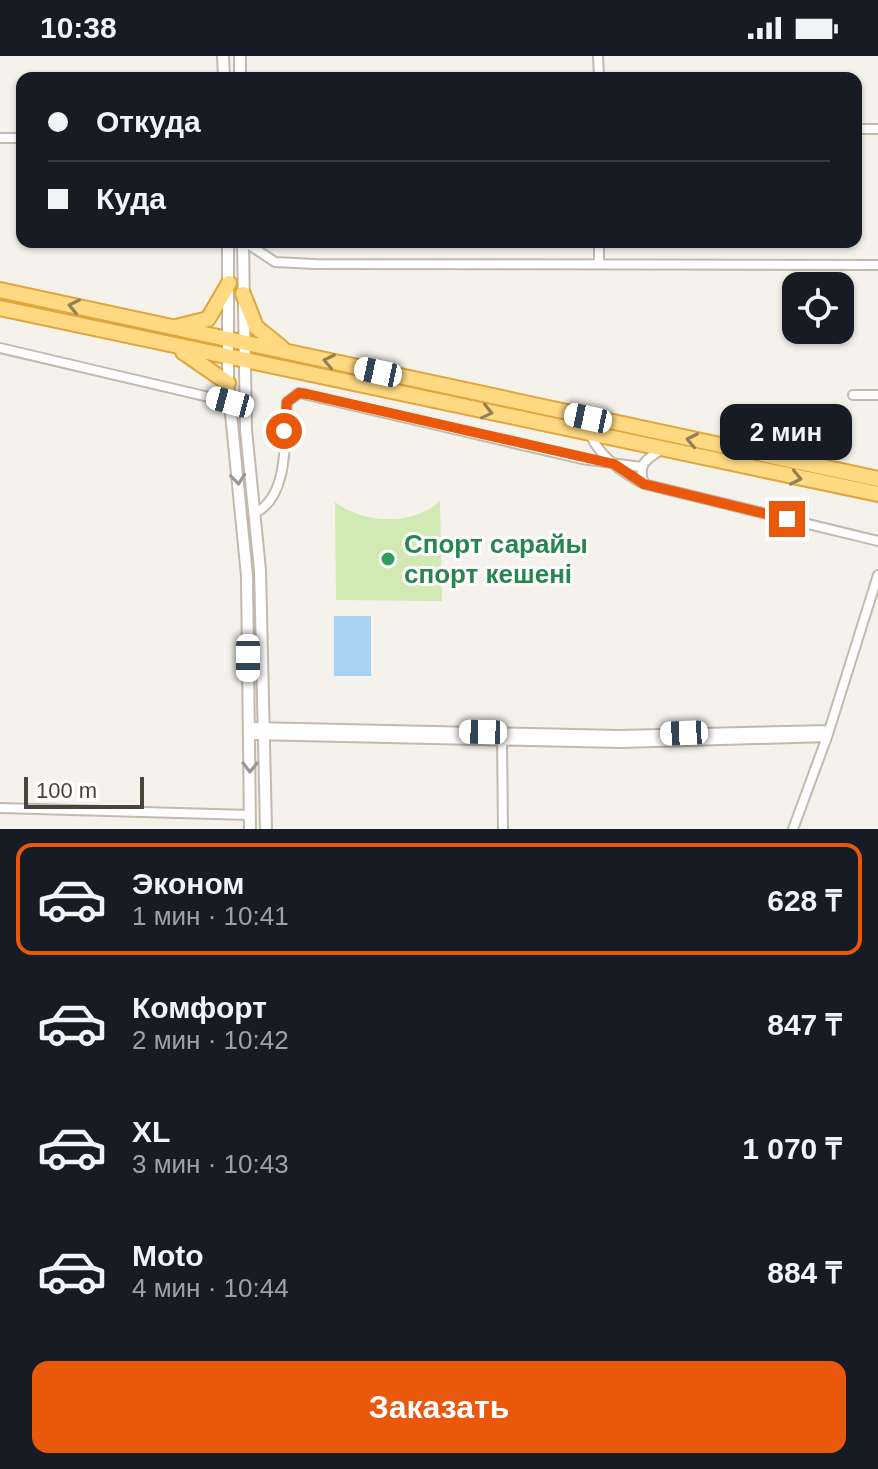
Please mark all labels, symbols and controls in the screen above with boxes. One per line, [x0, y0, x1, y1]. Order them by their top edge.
text: 10:38 [40, 11, 117, 44]
text: Откуда [96, 105, 201, 138]
text: Куда [96, 182, 166, 215]
map controls [782, 272, 854, 344]
button: locate [782, 272, 854, 344]
one-way arrow [68, 299, 81, 316]
one-way arrow [322, 353, 336, 370]
car [352, 355, 404, 389]
car [204, 384, 256, 420]
car [562, 401, 614, 435]
one-way arrow [480, 403, 493, 420]
callout: 2 мин [721, 403, 853, 459]
route start [266, 413, 302, 449]
text: 2 мин [750, 417, 822, 447]
one-way arrow [686, 432, 699, 449]
one-way arrow [789, 469, 802, 486]
one-way arrow [229, 473, 246, 486]
route end [769, 501, 805, 537]
place label: Спорт сарайы спорт кешені [404, 529, 588, 589]
marker: Спорт сарайы спорт кешені [379, 550, 397, 568]
car [236, 634, 260, 682]
car [459, 720, 507, 744]
car [660, 720, 708, 746]
one-way arrow [241, 761, 258, 774]
scale bar [24, 773, 144, 809]
text: 100 m [36, 778, 97, 803]
icon: car [36, 863, 108, 935]
text: Эконом [132, 867, 245, 900]
text: 628 ₸ [767, 884, 842, 917]
text: 1 мин · 10:41 [132, 901, 289, 931]
icon: car [36, 987, 108, 1059]
text: Комфорт [132, 991, 267, 1024]
text: 847 ₸ [767, 1008, 842, 1041]
text: 2 мин · 10:42 [132, 1025, 289, 1055]
icon: car [36, 1111, 108, 1183]
text: XL [132, 1115, 170, 1148]
text: 1 070 ₸ [742, 1132, 842, 1165]
text: 3 мин · 10:43 [132, 1149, 289, 1179]
icon: car [36, 1235, 108, 1307]
text: Moto [132, 1239, 204, 1272]
text: 884 ₸ [767, 1256, 842, 1289]
text: 4 мин · 10:44 [132, 1273, 289, 1303]
button: Заказать [32, 1361, 846, 1453]

